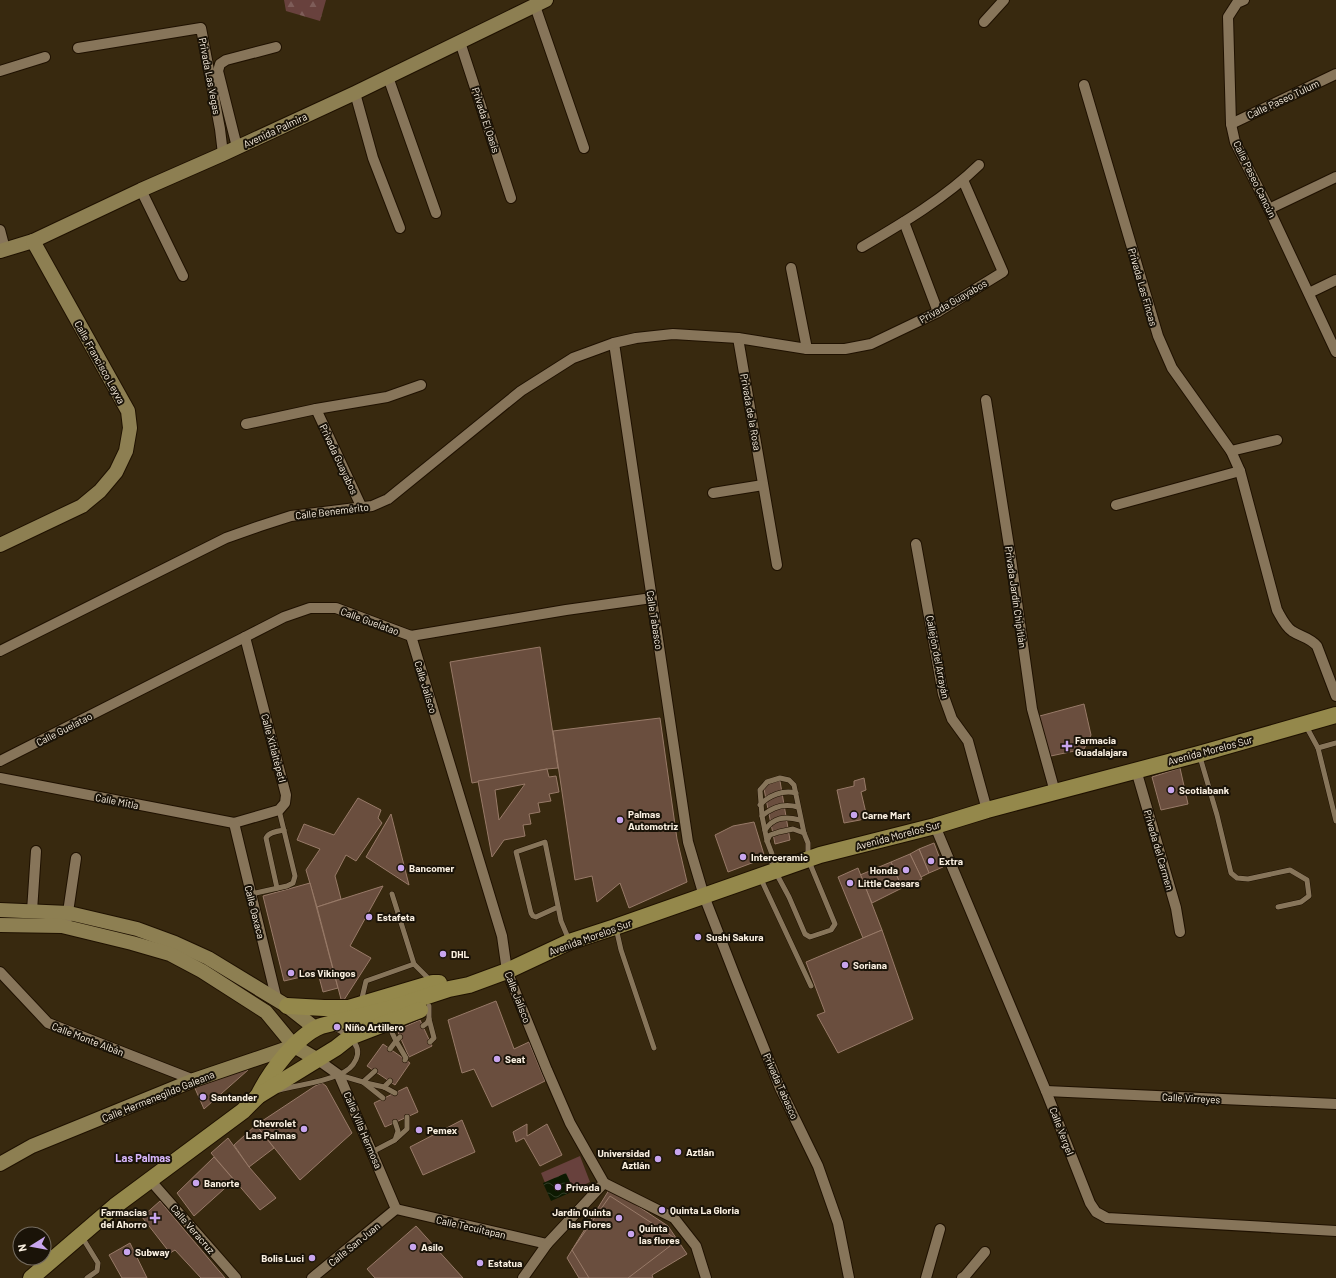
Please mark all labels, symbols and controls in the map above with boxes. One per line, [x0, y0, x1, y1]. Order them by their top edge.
street label: Privada Las Vegas [197, 37, 223, 116]
street label: Calle Paseo Tulum [1245, 77, 1321, 121]
street label: Privada El Oasis [470, 86, 502, 154]
street label: Avenida Palmira [241, 110, 309, 150]
street label: Calle Paseo Cancún [1231, 139, 1279, 219]
street label: Privada Las Fincas [1126, 247, 1160, 328]
street label: Privada Guayabos [917, 277, 989, 325]
street label: Calle Francisco Leyva [72, 318, 128, 406]
street label: Privada de la Rosa [738, 373, 764, 451]
street label: Privada Guayabos [317, 422, 361, 496]
street label: Calle Benemérito [295, 501, 369, 521]
street label: Privada Jardín Chipitlán [1003, 545, 1029, 649]
street label: Calle Tabasco [644, 590, 666, 650]
street label: Calle Guelatao [339, 605, 401, 637]
street label: Callejón del Arrayán [924, 614, 952, 700]
street label: Calle Jalisco [412, 659, 440, 715]
street label: Calle Guelatao [34, 710, 94, 748]
street label: Calle Xitlaltépetl [259, 712, 289, 784]
street label: Avenida Morelos Sur [1166, 733, 1254, 767]
place label: Farmacia Guadalajara [1075, 734, 1127, 758]
marker: Farmacia Guadalajara [1062, 741, 1072, 751]
place label: Scotiabank [1179, 784, 1230, 796]
marker: Scotiabank [1166, 785, 1176, 795]
street label: Calle Mitla [94, 791, 140, 811]
place label: Palmas Automotriz [628, 808, 678, 832]
street label: Privada del Carmen [1142, 808, 1176, 892]
place label: Carne Mart [862, 809, 910, 821]
marker: Carne Mart [849, 810, 859, 820]
marker: Palmas Automotriz [615, 815, 625, 825]
street label: Avenida Morelos Sur [854, 818, 942, 852]
place label: Interceramic [751, 851, 809, 863]
marker: Interceramic [738, 852, 748, 862]
place label: Extra [939, 855, 963, 867]
marker: Extra [926, 856, 936, 866]
place label: Bancomer [409, 862, 455, 874]
marker: Bancomer [396, 863, 406, 873]
place label: Honda [870, 864, 898, 876]
marker: Honda [901, 865, 911, 875]
place label: Little Caesars [858, 877, 920, 889]
marker: Little Caesars [845, 878, 855, 888]
street label: Calle Oaxaca [243, 884, 267, 940]
place label: Estafeta [377, 911, 415, 923]
marker: Estafeta [364, 912, 374, 922]
street label: Avenida Morelos Sur [547, 916, 633, 958]
place label: Sushi Sakura [706, 931, 763, 943]
marker: Sushi Sakura [693, 932, 703, 942]
place label: DHL [451, 948, 469, 960]
marker: DHL [438, 949, 448, 959]
place label: Soriana [853, 959, 887, 971]
marker: Soriana [840, 960, 850, 970]
place label: Los Vikingos [299, 967, 356, 979]
marker: Los Vikingos [286, 968, 296, 978]
street label: Calle Jalisco [503, 970, 533, 1024]
street label: Calle Monte Albán [50, 1020, 126, 1058]
place label: Niño Artillero [345, 1021, 404, 1033]
marker: Niño Artillero [332, 1022, 342, 1032]
street label: Privada Tabasco [761, 1051, 801, 1121]
place label: Seat [505, 1053, 526, 1065]
marker: Seat [492, 1054, 502, 1064]
street label: Calle Hermenegildo Galeana [100, 1068, 216, 1124]
street label: Calle Villa Hermosa [341, 1090, 385, 1170]
street label: Calle Virreyes [1162, 1090, 1221, 1106]
place label: Santander [211, 1091, 257, 1103]
marker: Santander [198, 1092, 208, 1102]
street label: Calle Vergel [1047, 1105, 1077, 1157]
place label: Chevrolet Las Palmas [246, 1117, 296, 1141]
marker: Chevrolet Las Palmas [299, 1124, 309, 1134]
place label: Pemex [427, 1124, 458, 1136]
marker: Pemex [414, 1125, 424, 1135]
place label: Aztlán [686, 1146, 714, 1158]
place label: Universidad Aztlán [597, 1147, 650, 1171]
marker: Aztlán [673, 1147, 683, 1157]
district label: Las Palmas [115, 1151, 171, 1164]
marker: Universidad Aztlán [653, 1154, 663, 1164]
place label: Banorte [204, 1177, 240, 1189]
marker: Banorte [191, 1178, 201, 1188]
place label: Privada [566, 1181, 600, 1193]
marker: Privada [553, 1182, 563, 1192]
street label: Calle Veracruz [168, 1202, 218, 1256]
place label: Quinta La Gloria [670, 1204, 739, 1216]
marker: Quinta La Gloria [657, 1205, 667, 1215]
place label: Farmacias del Ahorro [101, 1206, 147, 1230]
place label: Jardín Quinta las Flores [552, 1206, 611, 1230]
marker: Farmacias del Ahorro [150, 1213, 160, 1223]
street label: Calle Tecuitapan [435, 1213, 507, 1241]
marker: Jardín Quinta las Flores [614, 1213, 624, 1223]
street label: Calle San Juan [326, 1220, 382, 1268]
place label: Quinta las flores [639, 1222, 680, 1246]
north arrow [12, 1226, 52, 1266]
marker: Quinta las flores [626, 1229, 636, 1239]
place label: Asilo [421, 1241, 444, 1253]
marker: Asilo [408, 1242, 418, 1252]
text: N [15, 1243, 29, 1253]
place label: Subway [135, 1246, 170, 1258]
marker: Subway [122, 1247, 132, 1257]
place label: Bolis Luci [261, 1252, 304, 1264]
marker: Bolis Luci [307, 1253, 317, 1263]
place label: Estatua [488, 1257, 522, 1269]
marker: Estatua [475, 1258, 485, 1268]

